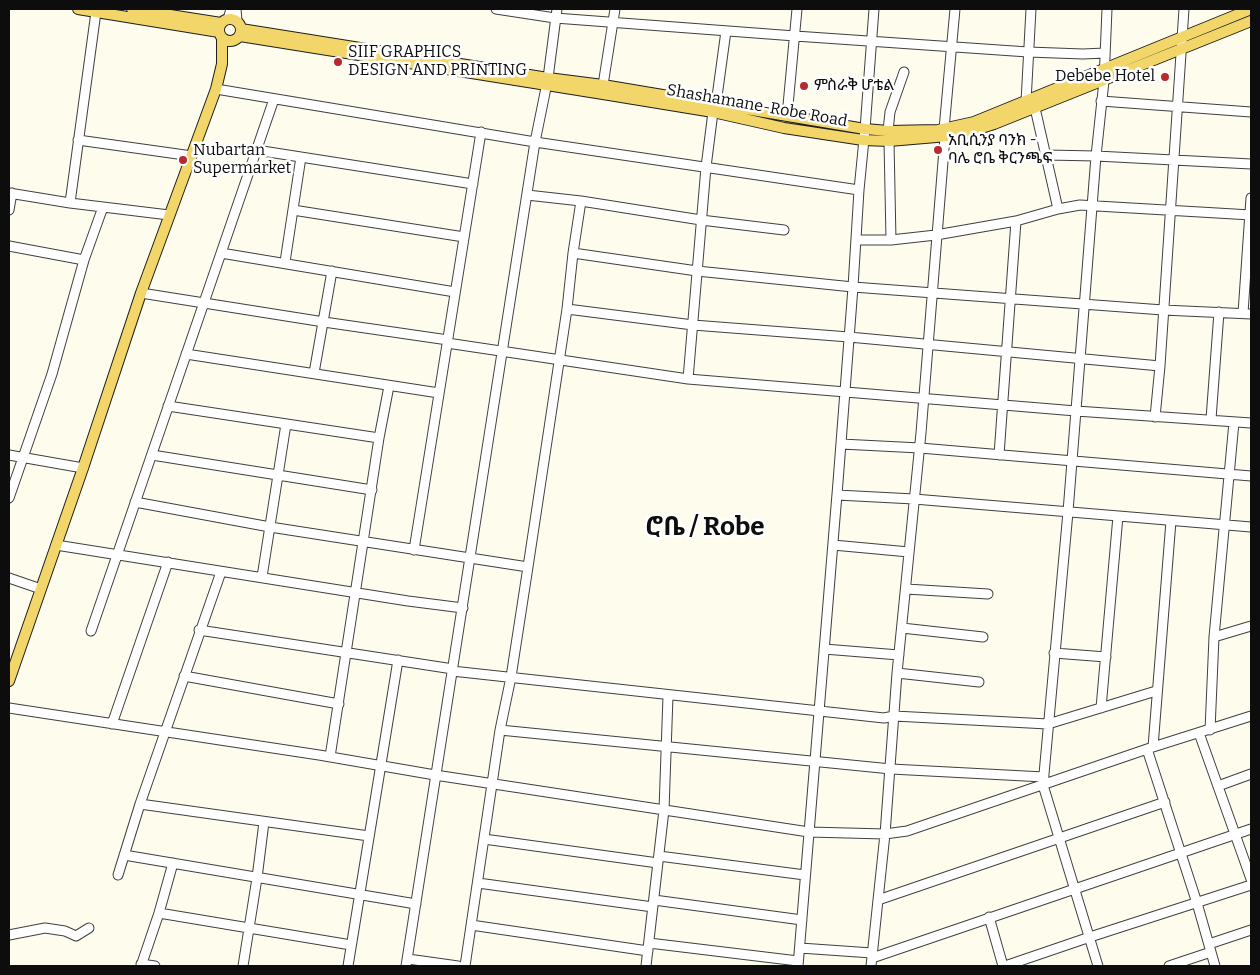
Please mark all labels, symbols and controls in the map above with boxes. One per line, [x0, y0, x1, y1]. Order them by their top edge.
place label: SIIF GRAPHICS DESIGN AND PRINTING [348, 43, 527, 81]
marker: SIIF GRAPHICS DESIGN AND PRINTING [332, 56, 344, 68]
place label: Debebe Hotel [1055, 67, 1155, 87]
marker: Debebe Hotel [1159, 71, 1171, 83]
place label: ምስራቅ ሆቴል [814, 76, 894, 96]
marker: ምስራቅ ሆቴል [798, 80, 810, 92]
street label: Shashamane-Robe Road [665, 81, 849, 131]
place label: አቢሲንያ ባንክ - ባሌ ሮቤ ቅርንጫፍ [948, 131, 1052, 169]
place label: Nubartan Supermarket [193, 141, 291, 179]
marker: አቢሲንያ ባንክ - ባሌ ሮቤ ቅርንጫፍ [932, 144, 944, 156]
marker: Nubartan Supermarket [177, 154, 189, 166]
district label: ሮቤ / Robe [645, 512, 765, 544]

